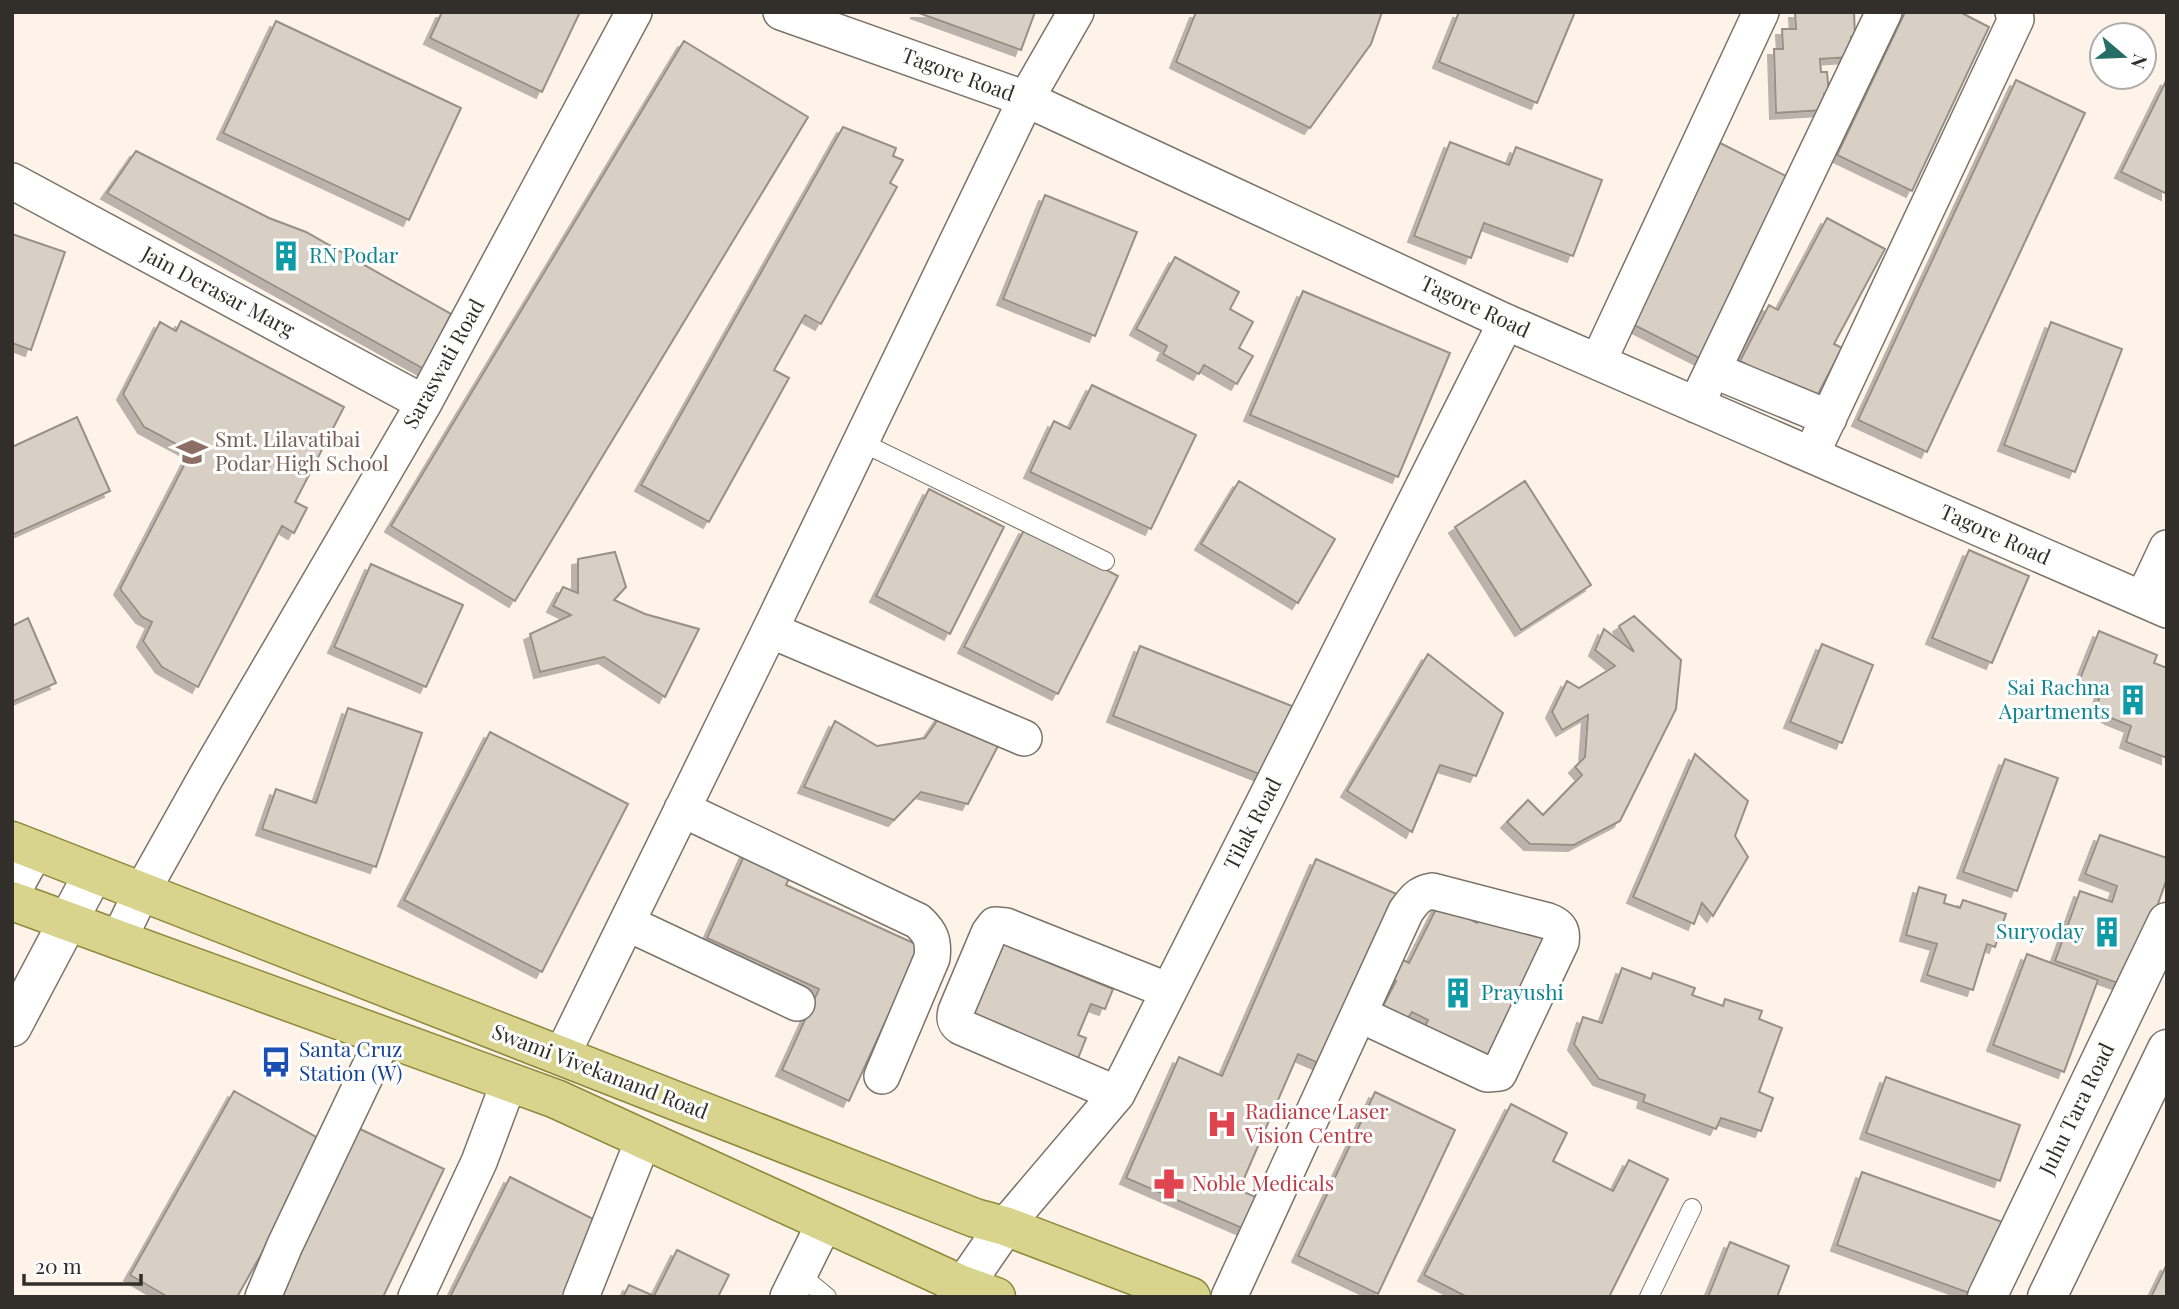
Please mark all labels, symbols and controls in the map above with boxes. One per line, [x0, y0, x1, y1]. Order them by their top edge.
north arrow [2088, 21, 2158, 91]
street label: Tagore Road [898, 40, 1019, 106]
text: N [2125, 51, 2155, 73]
street label: Jain Derasar Marg [137, 238, 300, 342]
building icon: RN Podar [269, 239, 303, 273]
place label: RN Podar [309, 240, 399, 268]
street label: Tagore Road [1416, 268, 1535, 343]
street label: Saraswati Road [395, 293, 489, 433]
place label: Smt. Lilavatibai Podar High School [215, 424, 389, 476]
school or university icon: Smt. Lilavatibai Podar High School [175, 435, 209, 469]
street label: Tagore Road [1936, 496, 2055, 570]
place label: Sai Rachna Apartments [1998, 672, 2111, 724]
building icon: Sai Rachna Apartments [2116, 683, 2150, 717]
street label: Tilak Road [1216, 772, 1286, 874]
building icon: Suryoday [2090, 915, 2124, 949]
place label: Suryoday [1996, 916, 2084, 944]
building icon: Prayushi [1441, 976, 1475, 1010]
place label: Prayushi [1481, 977, 1564, 1005]
street label: Swami Vivekanand Road [489, 1016, 713, 1124]
place label: Santa Cruz Station (W) [299, 1034, 402, 1086]
street label: Juhu Tara Road [2031, 1037, 2119, 1180]
bus stop icon: Santa Cruz Station (W) [259, 1045, 293, 1079]
place label: Radiance Laser Vision Centre [1244, 1096, 1389, 1148]
hospital icon: Radiance Laser Vision Centre [1205, 1107, 1239, 1141]
pharmacy icon: Noble Medicals [1152, 1167, 1186, 1201]
place label: Noble Medicals [1192, 1168, 1334, 1196]
scale bar [24, 1242, 142, 1286]
text: 20 m [35, 1251, 82, 1279]

